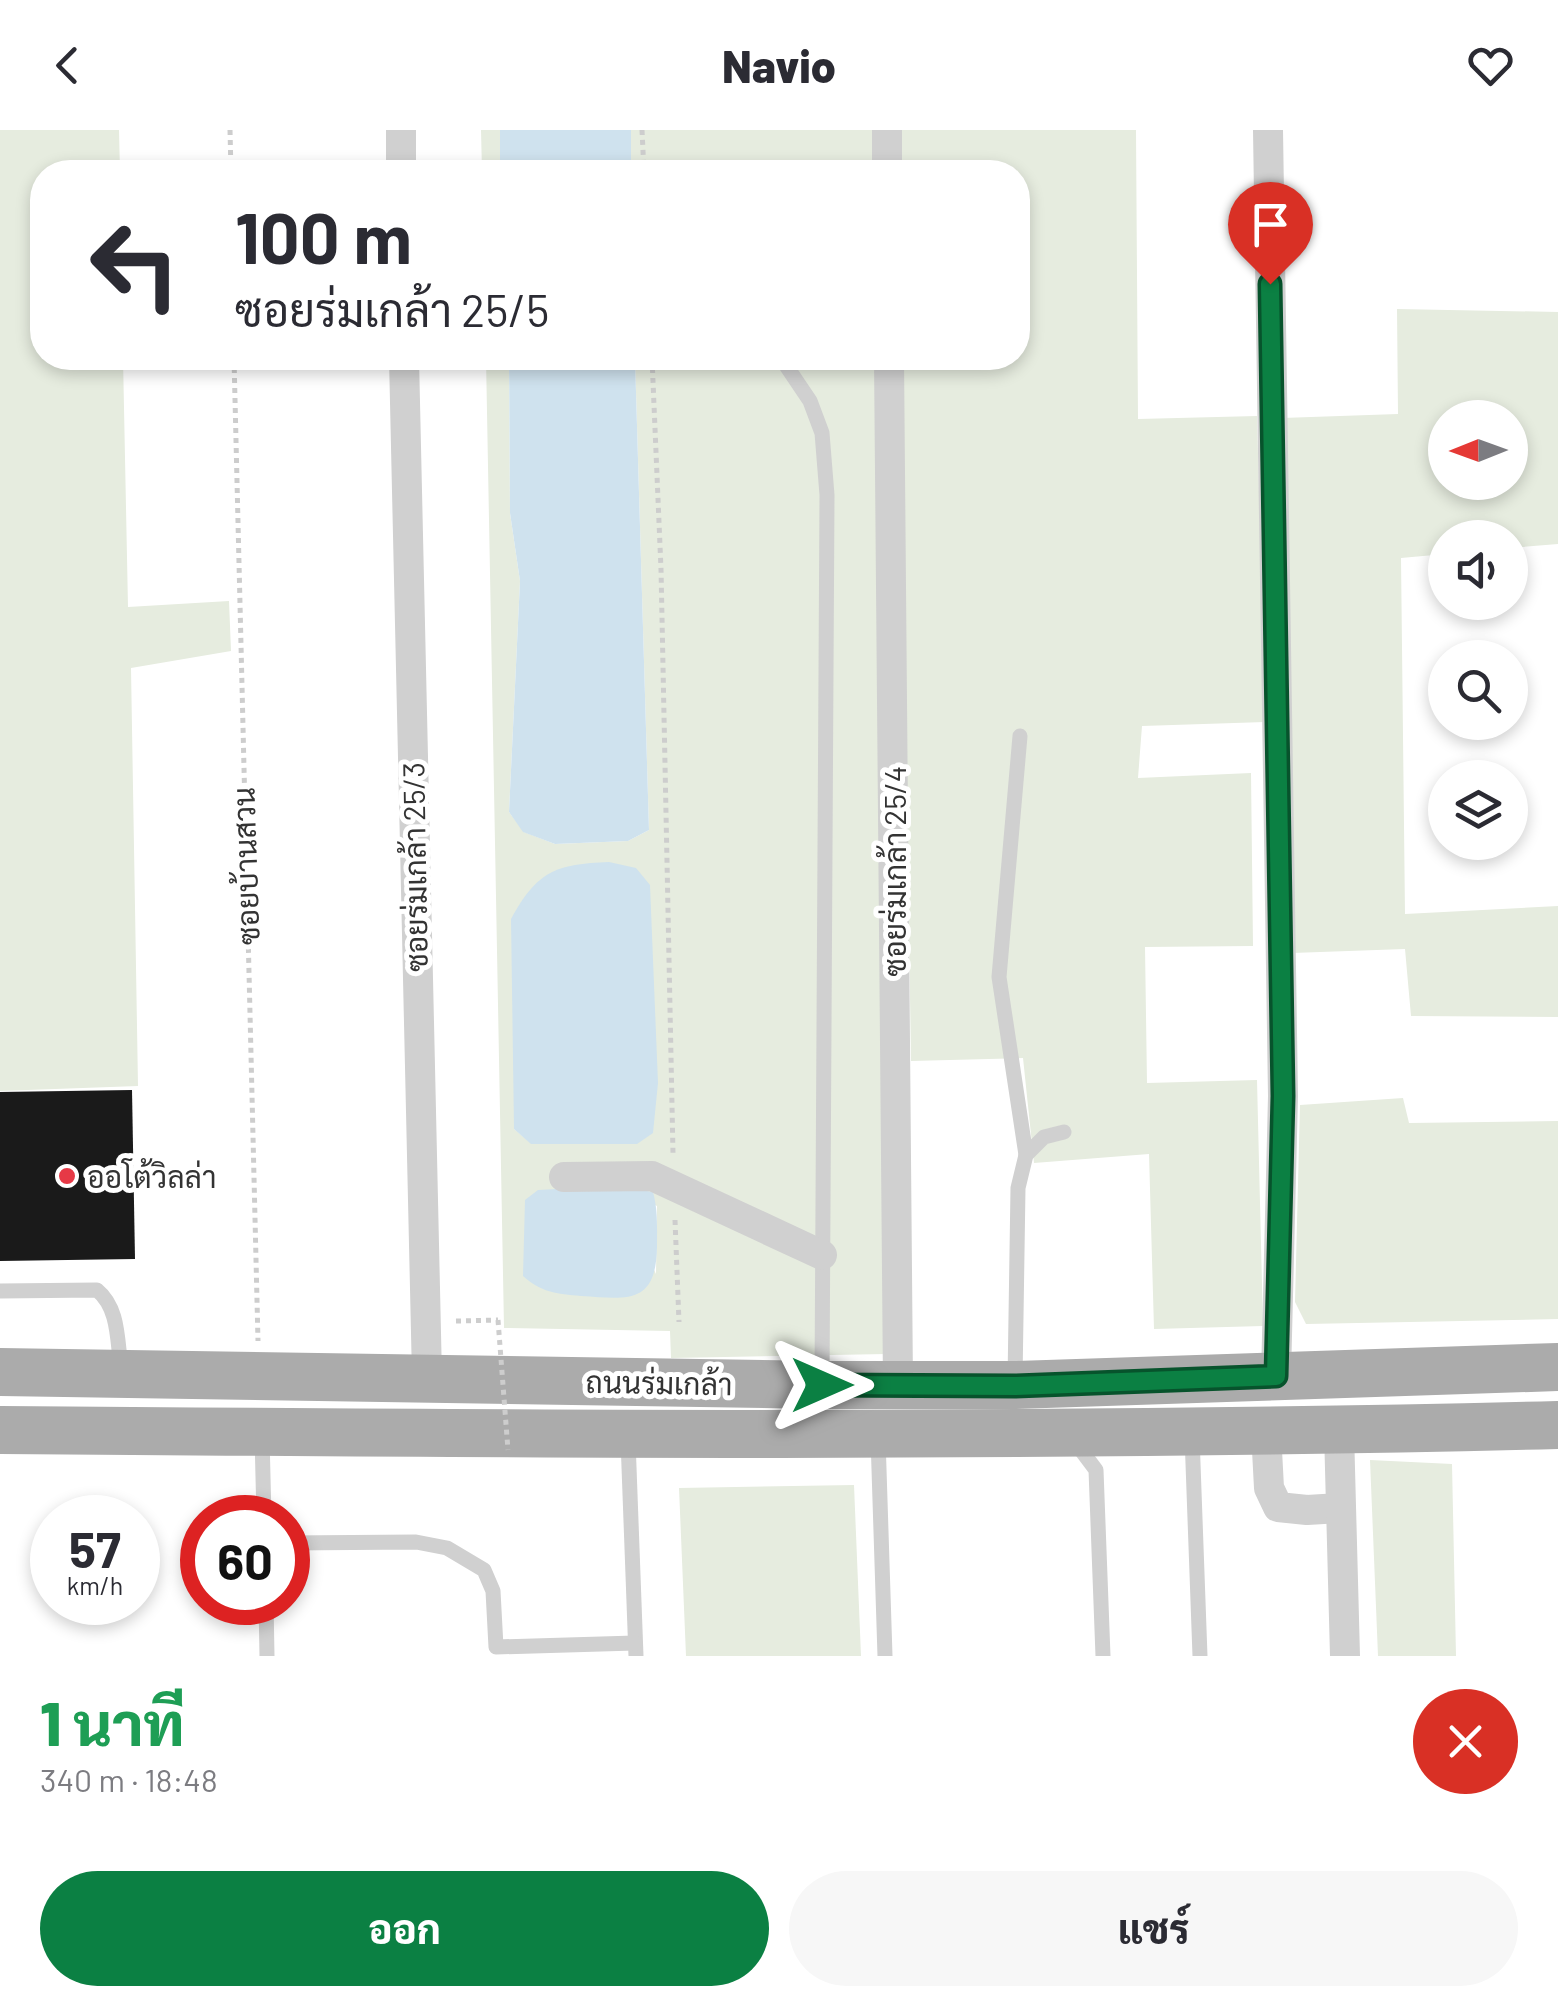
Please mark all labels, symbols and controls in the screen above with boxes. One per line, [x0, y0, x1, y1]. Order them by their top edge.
icon: back [40, 38, 95, 93]
text: Navio [722, 38, 836, 92]
icon: heart [1463, 38, 1518, 93]
pin [1228, 182, 1313, 285]
text: 100 m [235, 194, 412, 278]
icon: arrive [1243, 197, 1298, 252]
icon: left [70, 200, 200, 330]
text: ซอยร่มเกล้า 25/5 [235, 282, 549, 336]
north arrow [1428, 400, 1528, 500]
map controls [1428, 400, 1528, 860]
button: sound [1428, 520, 1528, 620]
button: search [1428, 640, 1528, 740]
button: layers [1428, 760, 1528, 860]
street label: ซอยร่มเกล้า 25/3 [393, 762, 434, 972]
street label: ซอยร่มเกล้า 25/4 [875, 766, 912, 976]
street label: ซอยบ้านสวน [223, 786, 266, 946]
place label: ออโต้วิลล่า [87, 1157, 217, 1194]
marker: ออโต้วิลล่า [56, 1165, 78, 1187]
position arrow [770, 1333, 874, 1437]
street label: ถนนร่มเกล้า [585, 1362, 733, 1401]
speed limit sign: 60 [180, 1495, 310, 1625]
text: 57 [69, 1518, 121, 1578]
text: km/h [67, 1570, 123, 1600]
text: 1 นาที [40, 1686, 185, 1758]
button: close [1413, 1689, 1518, 1794]
text: 340 m · 18:48 [40, 1760, 218, 1798]
button: ออก [40, 1871, 769, 1986]
button: แชร์ [789, 1871, 1518, 1986]

